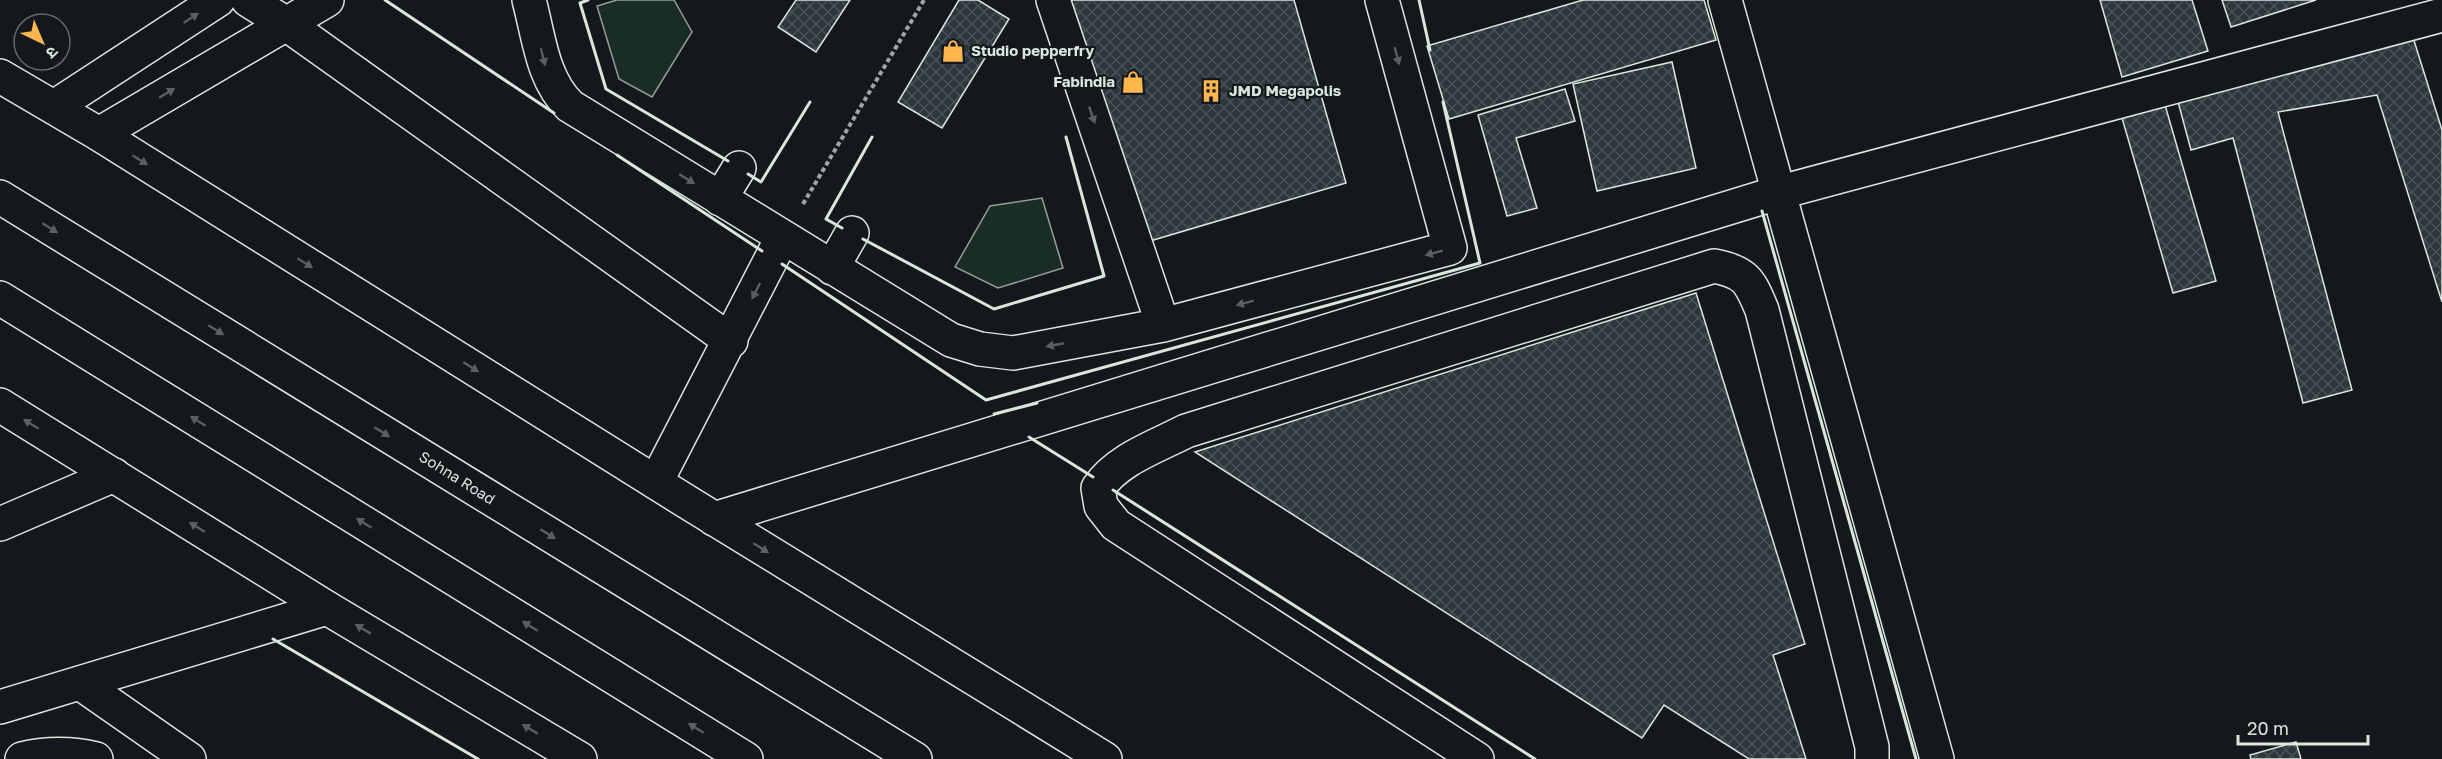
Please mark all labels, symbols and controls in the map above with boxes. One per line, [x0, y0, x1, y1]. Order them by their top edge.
north arrow [12, 12, 72, 72]
one-way arrow [183, 12, 199, 23]
shop icon: Studio pepperfry [940, 38, 966, 64]
place label: Studio pepperfry [971, 41, 1094, 59]
text: उ [42, 42, 63, 64]
one-way arrow [1393, 47, 1403, 66]
one-way arrow [539, 48, 549, 66]
shop icon: Fabindia [1120, 69, 1146, 95]
place label: Fabindia [1053, 72, 1115, 90]
building icon: JMD Megapolis [1198, 78, 1224, 104]
place label: JMD Megapolis [1229, 81, 1341, 99]
one-way arrow [159, 88, 176, 98]
one-way arrow [1087, 106, 1097, 124]
one-way arrow [132, 154, 148, 165]
one-way arrow [678, 173, 695, 184]
one-way arrow [42, 222, 58, 233]
one-way arrow [1425, 249, 1443, 258]
one-way arrow [297, 258, 313, 269]
one-way arrow [751, 282, 761, 299]
one-way arrow [1236, 299, 1254, 309]
one-way arrow [208, 324, 224, 335]
one-way arrow [1045, 341, 1064, 350]
one-way arrow [463, 361, 479, 372]
one-way arrow [190, 415, 206, 426]
one-way arrow [23, 419, 39, 430]
one-way arrow [374, 427, 390, 438]
street label: Sohna Road [416, 447, 499, 508]
one-way arrow [356, 518, 372, 529]
one-way arrow [188, 521, 205, 532]
one-way arrow [540, 529, 556, 540]
one-way arrow [753, 542, 769, 553]
one-way arrow [522, 620, 538, 631]
one-way arrow [354, 625, 371, 635]
scale bar [2238, 708, 2368, 746]
text: 20 m [2247, 717, 2289, 739]
one-way arrow [688, 723, 704, 734]
one-way arrow [521, 724, 538, 734]

